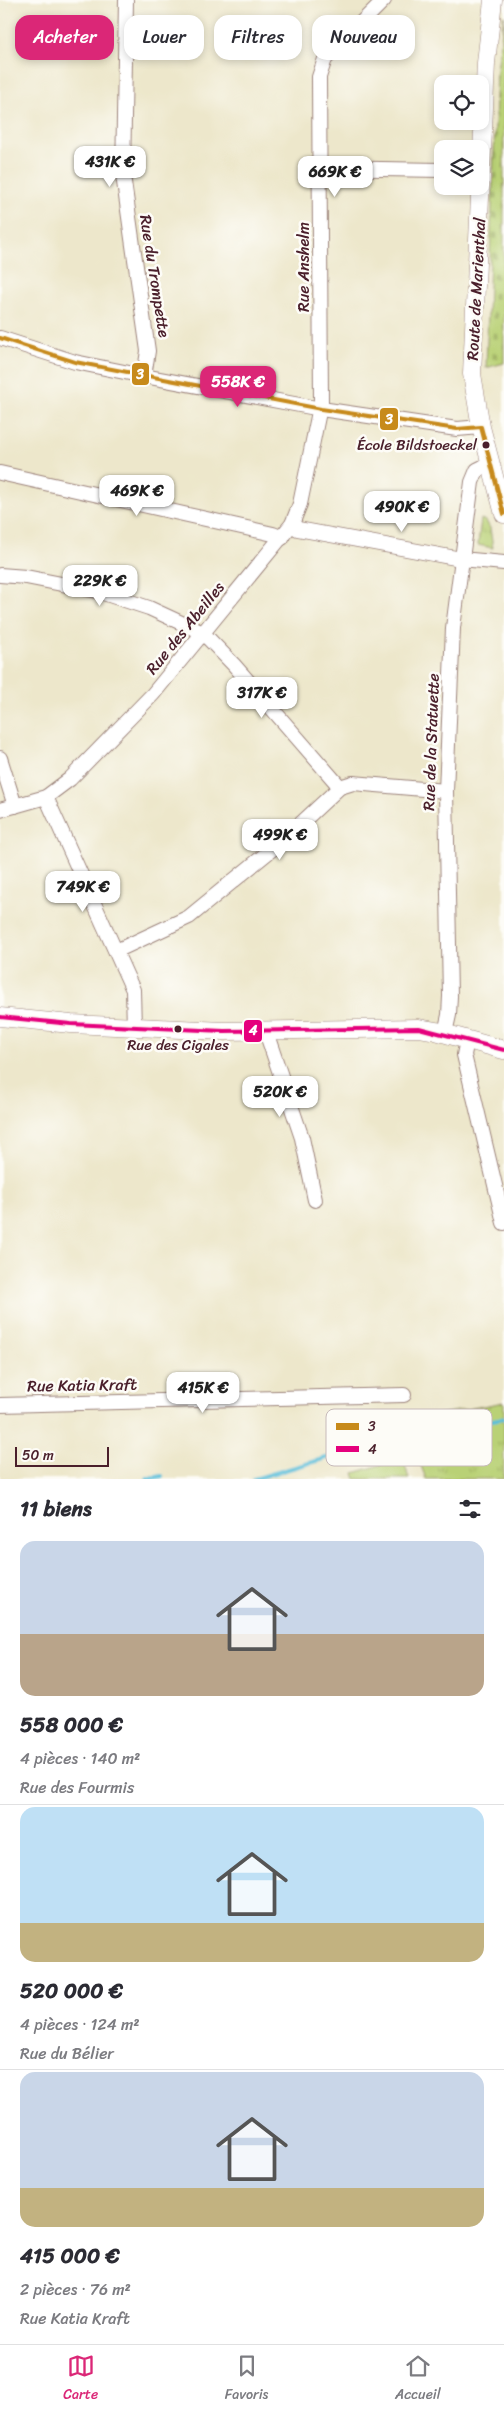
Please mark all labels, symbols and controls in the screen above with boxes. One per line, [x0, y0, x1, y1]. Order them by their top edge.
chip: Acheter [15, 15, 114, 60]
chip: Louer [124, 15, 204, 60]
chip: Filtres [214, 15, 302, 60]
chip: Nouveau [312, 15, 415, 60]
map controls [434, 75, 489, 195]
button: locate [434, 75, 489, 130]
button: layers [434, 140, 489, 195]
pin: 431K € [69, 146, 151, 188]
text: 431K € [85, 147, 135, 176]
pin: 669K € [294, 156, 376, 198]
text: 669K € [309, 157, 361, 186]
street label: Rue du Trompette [131, 213, 179, 340]
street label: Route de Marienthal [458, 216, 494, 361]
street label: Rue Anshelm [289, 222, 318, 312]
line badge: 3 [131, 362, 150, 386]
text: 3 [135, 362, 144, 387]
pin: 558K € [197, 366, 279, 408]
text: 558K € [211, 367, 265, 396]
line badge: 3 [379, 407, 399, 431]
text: 3 [384, 407, 393, 432]
place label: École Bildstoeckel [357, 432, 478, 458]
marker: École Bildstoeckel [481, 440, 491, 450]
pin: 469K € [96, 474, 178, 517]
text: 469K € [110, 476, 164, 505]
pin: 490K € [361, 490, 443, 533]
text: 490K € [375, 492, 429, 521]
pin: 229K € [59, 564, 141, 607]
text: 229K € [74, 566, 126, 595]
street label: Rue des Abeilles [138, 574, 232, 681]
street label: Rue de la Statuette [414, 673, 448, 811]
pin: 317K € [221, 676, 303, 719]
text: 317K € [237, 678, 287, 707]
pin: 499K € [239, 818, 321, 861]
text: 499K € [253, 820, 307, 849]
pin: 749K € [42, 870, 124, 913]
text: 749K € [56, 872, 110, 901]
text: 4 [248, 1018, 258, 1043]
line badge: 4 [243, 1019, 263, 1043]
marker: Rue des Cigales [173, 1024, 183, 1034]
place label: Rue des Cigales [127, 1032, 229, 1058]
pin: 520K € [239, 1076, 321, 1118]
text: 520K € [253, 1077, 307, 1106]
street label: Rue Katia Kraft [27, 1370, 138, 1400]
pin: 415K € [162, 1372, 244, 1414]
text: 415K € [177, 1373, 229, 1402]
legend [326, 1409, 492, 1466]
text: 3 [368, 1414, 376, 1439]
text: 4 [368, 1437, 377, 1462]
text: 50 m [22, 1443, 54, 1468]
scale bar [15, 1444, 109, 1467]
text: 11 biens [20, 1490, 92, 1528]
icon: filters [456, 1495, 484, 1523]
icon: home [207, 1574, 297, 1664]
text: 558 000 € [20, 1706, 123, 1744]
text: 4 pièces · 140 m² [20, 1744, 140, 1773]
text: Rue des Fourmis [20, 1773, 134, 1802]
icon: home [207, 1839, 297, 1929]
text: 520 000 € [20, 1972, 123, 2010]
text: 4 pièces · 124 m² [20, 2010, 139, 2039]
text: Rue du Bélier [20, 2039, 114, 2068]
icon: home [207, 2104, 297, 2194]
text: 415 000 € [20, 2237, 120, 2275]
text: 2 pièces · 76 m² [20, 2275, 131, 2304]
text: Rue Katia Kraft [20, 2304, 130, 2333]
tab: Carte [63, 2352, 98, 2407]
tab: Favoris [225, 2352, 268, 2407]
tab: Accueil [395, 2352, 441, 2407]

